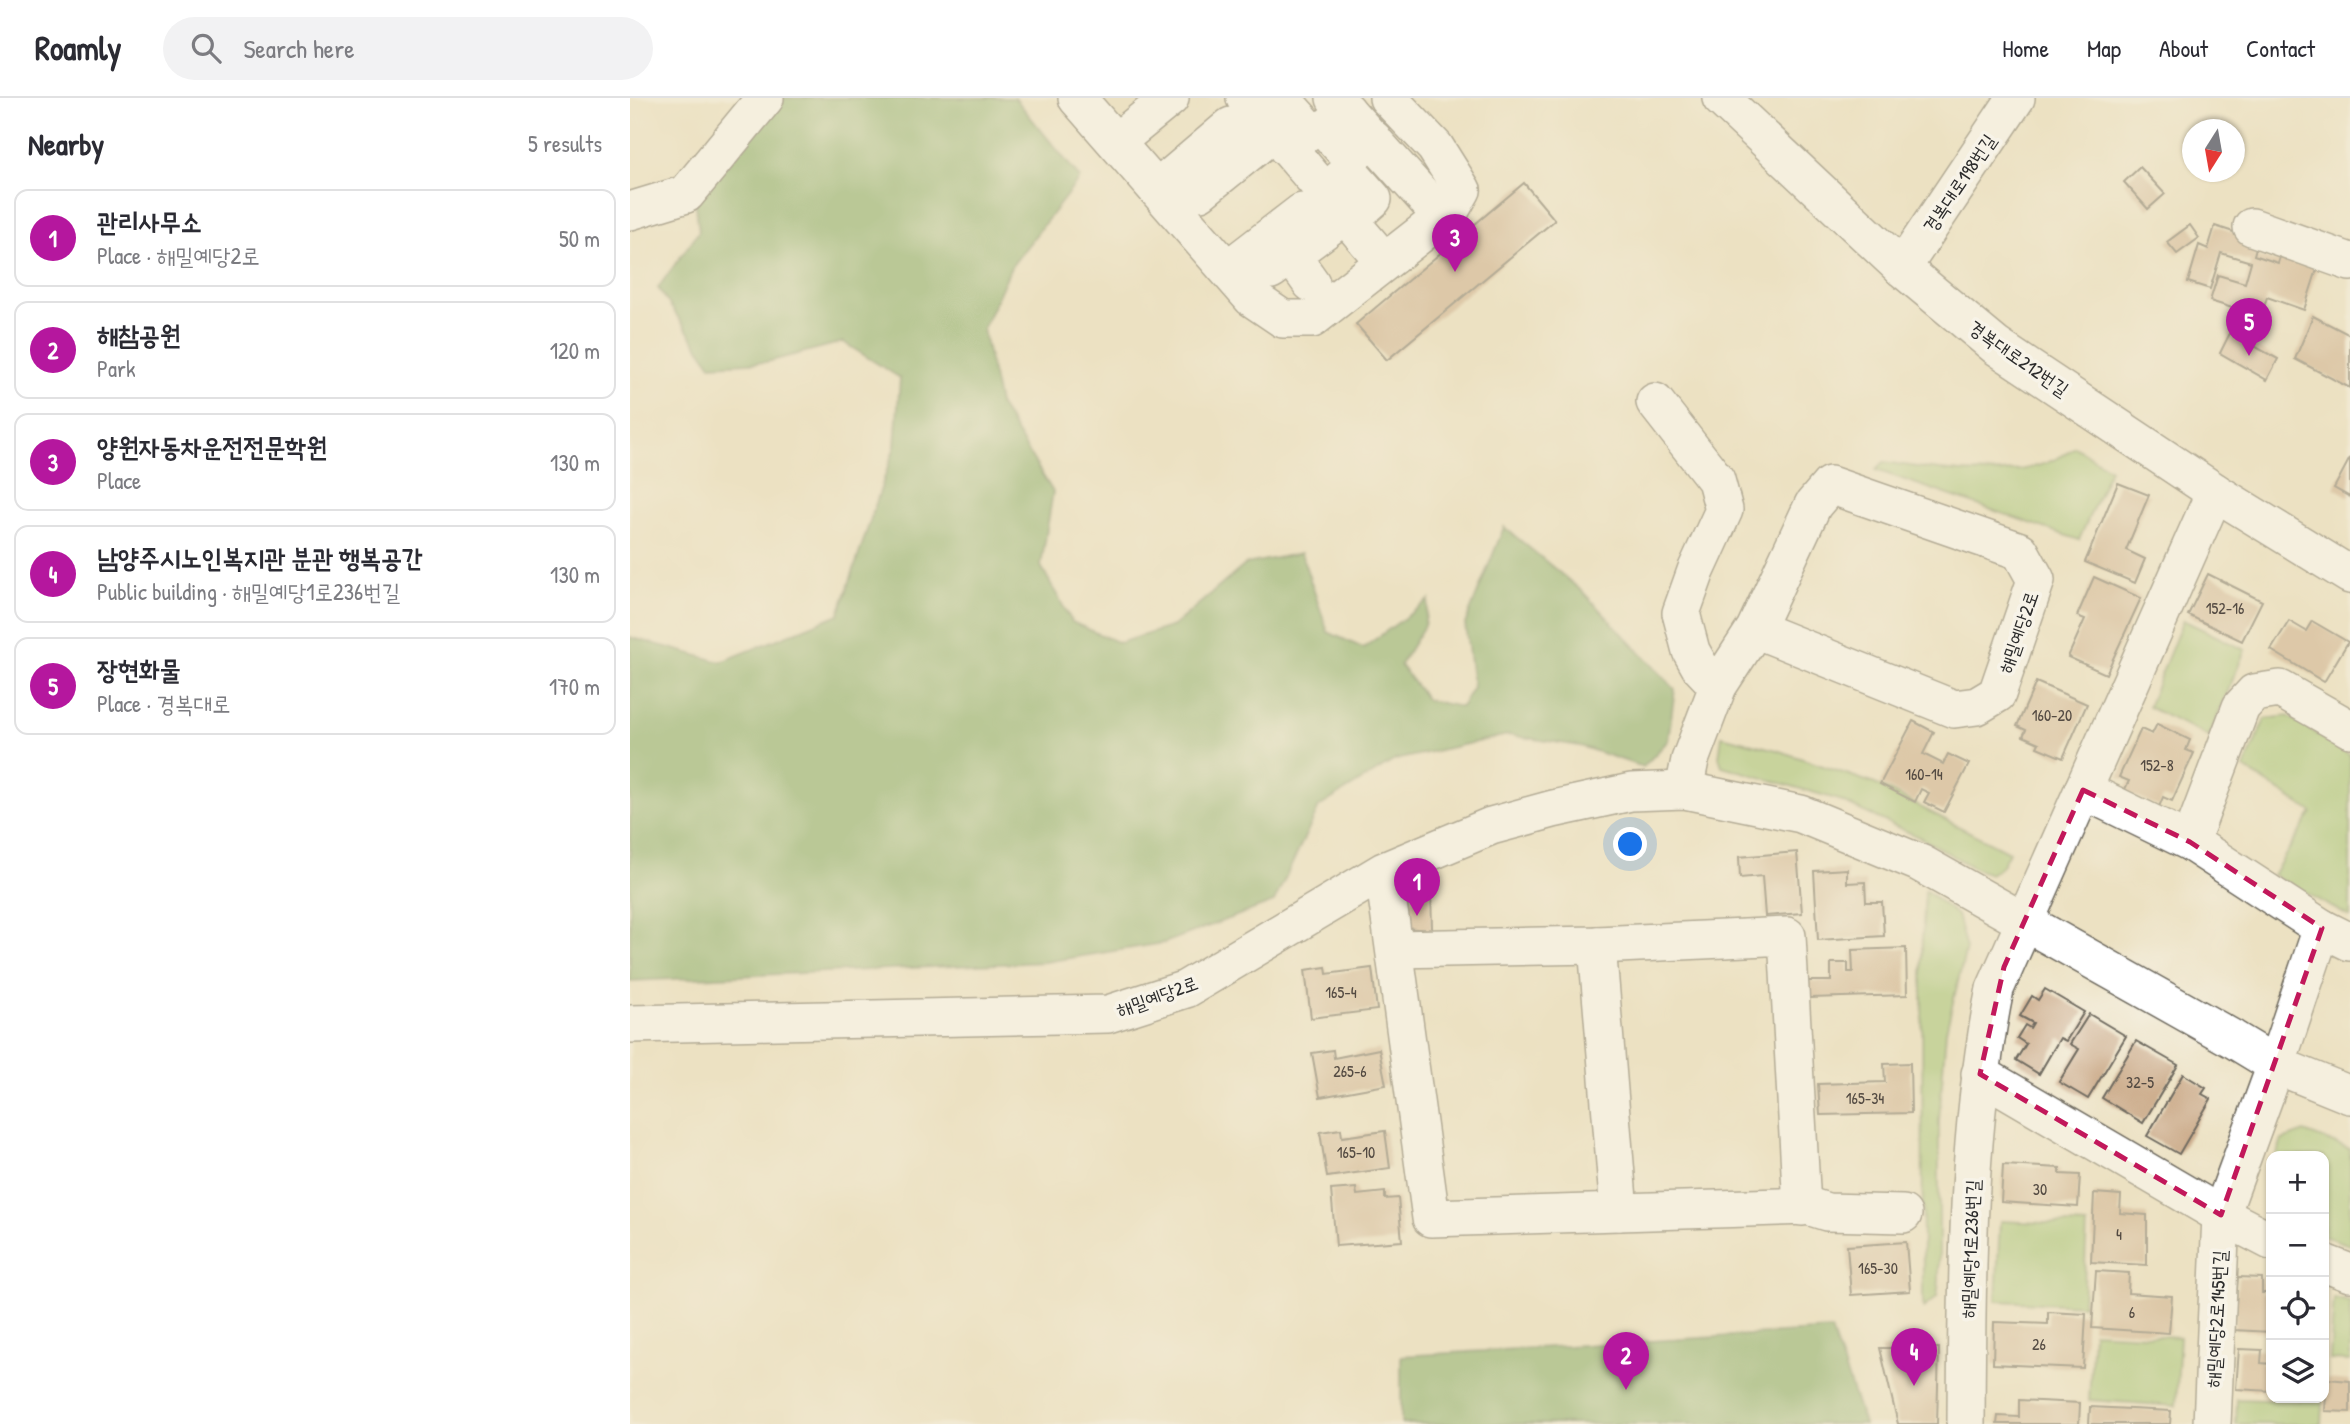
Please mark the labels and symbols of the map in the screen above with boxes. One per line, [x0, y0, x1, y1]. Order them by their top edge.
north arrow [2182, 119, 2245, 182]
street label: 경복대로198번길 [1916, 129, 2002, 237]
pin: 3 [1432, 214, 1478, 272]
pin: 5 [2226, 298, 2272, 356]
street label: 경복대로212번길 [1964, 314, 2074, 402]
street label: 해밀예당2로 [1992, 587, 2044, 677]
house number: 152-16 [2206, 597, 2244, 619]
house number: 160-20 [2032, 704, 2072, 726]
house number: 152-8 [2140, 754, 2174, 776]
house number: 160-14 [1905, 763, 1943, 785]
your location [1613, 827, 1647, 861]
pin: 1 [1394, 858, 1440, 916]
street label: 해밀예당2로 [1112, 969, 1202, 1023]
house number: 165-4 [1325, 981, 1357, 1003]
house number: 265-6 [1333, 1060, 1367, 1082]
house number: 32-5 [2126, 1071, 2154, 1093]
house number: 165-34 [1846, 1087, 1884, 1109]
house number: 165-10 [1337, 1141, 1375, 1163]
house number: 30 [2033, 1178, 2047, 1200]
street label: 해밀예당1로236번길 [1955, 1179, 1985, 1319]
house number: 4 [2116, 1223, 2122, 1245]
street label: 해밀예당2로145번길 [2199, 1249, 2233, 1389]
house number: 165-30 [1858, 1257, 1898, 1279]
house number: 6 [2129, 1301, 2135, 1323]
pin: 4 [1891, 1328, 1937, 1386]
pin: 2 [1603, 1332, 1649, 1390]
house number: 26 [2032, 1333, 2046, 1355]

